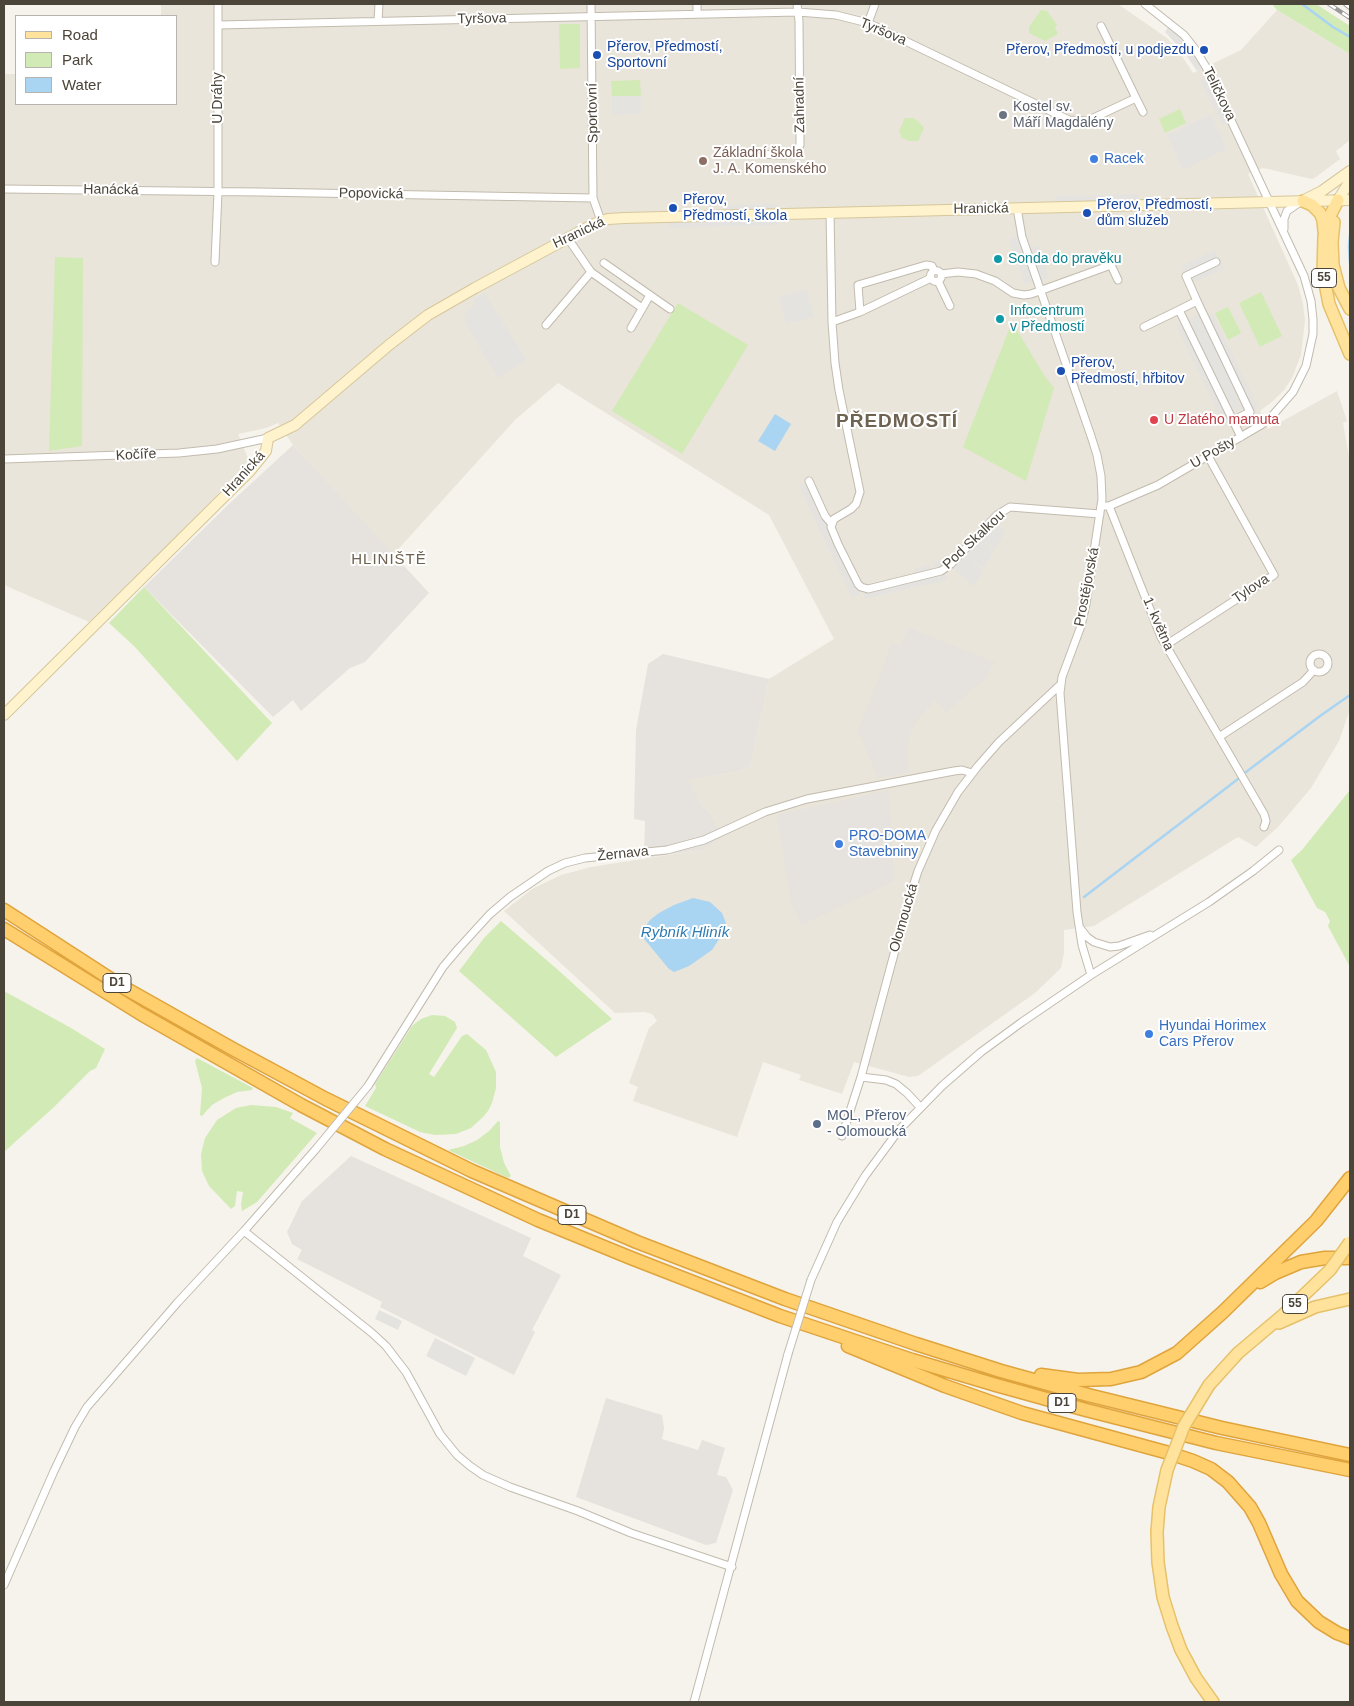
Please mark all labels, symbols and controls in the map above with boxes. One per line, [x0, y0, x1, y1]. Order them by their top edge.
street label: Tyršova [457, 10, 507, 28]
legend [15, 15, 178, 105]
street label: Tyršova [857, 15, 909, 49]
text: Road [62, 26, 98, 43]
place label: Přerov, Předmostí, Sportovní [607, 39, 723, 72]
place label: Přerov, Předmostí, u podjezdu [1006, 42, 1194, 58]
marker: Přerov, Předmostí, u podjezdu [1198, 44, 1210, 56]
marker: Přerov, Předmostí, Sportovní [591, 49, 603, 61]
text: Park [62, 51, 93, 68]
street label: Teličkova [1199, 64, 1239, 124]
street label: U Dráhy [210, 72, 226, 124]
text: Water [62, 76, 101, 93]
street label: Zahradní [791, 77, 809, 133]
street label: Sportovní [584, 83, 602, 143]
place label: Kostel sv. Máří Magdalény [1013, 99, 1113, 132]
marker: Kostel sv. Máří Magdalény [997, 109, 1009, 121]
place label: Základní škola J. A. Komenského [713, 145, 827, 178]
place label: Racek [1104, 151, 1144, 167]
marker: Racek [1088, 153, 1100, 165]
marker: Základní škola J. A. Komenského [697, 155, 709, 167]
street label: Hanácká [83, 181, 139, 199]
street label: Popovická [339, 185, 403, 203]
place label: Přerov, Předmostí, škola [683, 192, 787, 224]
place label: Přerov, Předmostí, dům služeb [1097, 197, 1213, 230]
street label: Hranická [953, 200, 1009, 218]
marker: Přerov, Předmostí, škola [667, 202, 679, 214]
marker: Přerov, Předmostí, dům služeb [1081, 207, 1093, 219]
street label: Hranická [550, 214, 608, 252]
place label: Sonda do pravěku [1008, 251, 1122, 267]
marker: Sonda do pravěku [992, 253, 1004, 265]
road number: 55 [1312, 268, 1336, 288]
place label: Infocentrum v Předmostí [1010, 303, 1085, 336]
marker: Infocentrum v Předmostí [994, 313, 1006, 325]
place label: Přerov, Předmostí, hřbitov [1071, 355, 1185, 388]
marker: Přerov, Předmostí, hřbitov [1055, 365, 1067, 377]
district label: PŘEDMOSTÍ [835, 411, 959, 433]
place label: U Zlatého mamuta [1164, 412, 1279, 428]
marker: U Zlatého mamuta [1148, 414, 1160, 426]
street label: U Pošty [1188, 433, 1238, 473]
street label: Kočíře [115, 446, 157, 464]
street label: Hranická [219, 448, 269, 500]
street label: Pod Skalkou [940, 507, 1008, 573]
street label: Prostějovská [1071, 546, 1103, 628]
district label: HLINIŠTĚ [350, 551, 428, 569]
street label: Tylova [1230, 571, 1272, 607]
street label: 1. května [1139, 595, 1177, 653]
place label: PRO-DOMA Stavebniny [849, 828, 926, 860]
marker: PRO-DOMA Stavebniny [833, 838, 845, 850]
street label: Žernava [597, 843, 649, 865]
street label: Olomoucká [886, 882, 922, 954]
water label: Rybník Hliník [641, 924, 729, 942]
road number: D1 [103, 974, 131, 992]
place label: Hyundai Horimex Cars Přerov [1159, 1018, 1266, 1050]
marker: Hyundai Horimex Cars Přerov [1143, 1028, 1155, 1040]
place label: MOL, Přerov - Olomoucká [827, 1108, 906, 1140]
marker: MOL, Přerov - Olomoucká [811, 1118, 823, 1130]
road number: D1 [558, 1206, 586, 1224]
road number: 55 [1282, 1295, 1308, 1314]
road number: D1 [1048, 1394, 1076, 1412]

